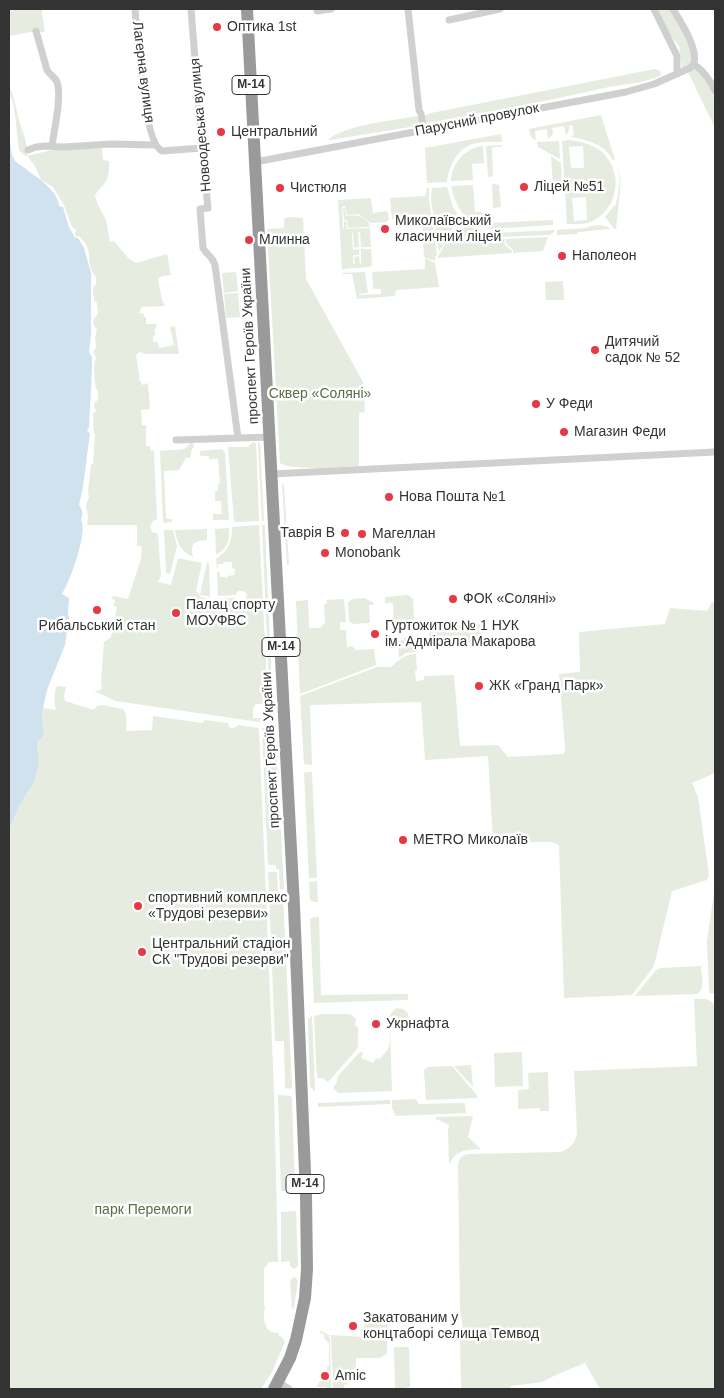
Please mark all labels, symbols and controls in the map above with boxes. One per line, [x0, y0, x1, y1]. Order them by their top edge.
place label: Оптика 1st [227, 19, 296, 35]
street label: Лагерна вулиця [128, 20, 158, 124]
marker: Оптика 1st [211, 21, 223, 33]
street label: Новоодеська вулиця [187, 57, 215, 193]
road number: М-14 [232, 76, 270, 94]
street label: Парусний провулок [414, 100, 540, 140]
place label: Центральний [231, 124, 318, 140]
marker: Центральний [215, 126, 227, 138]
place label: Ліцей №51 [534, 179, 604, 195]
place label: Чистюля [290, 180, 347, 196]
marker: Ліцей №51 [518, 181, 530, 193]
marker: Чистюля [274, 182, 286, 194]
place label: Миколаївський класичний ліцей [395, 213, 501, 246]
marker: Миколаївський класичний ліцей [379, 223, 391, 235]
place label: Млинна [259, 232, 310, 248]
marker: Млинна [243, 234, 255, 246]
place label: Наполеон [572, 248, 636, 264]
marker: Наполеон [556, 250, 568, 262]
street label: проспект Героїв України [238, 267, 262, 425]
place label: Дитячий садок № 52 [605, 334, 680, 367]
marker: Дитячий садок № 52 [589, 344, 601, 356]
park label: Сквер «Соляні» [269, 386, 371, 402]
place label: У Феди [546, 396, 593, 412]
marker: У Феди [530, 398, 542, 410]
place label: Магазин Феди [574, 424, 666, 440]
marker: Магазин Феди [558, 426, 570, 438]
place label: Нова Пошта №1 [399, 489, 506, 505]
marker: Нова Пошта №1 [383, 491, 395, 503]
place label: Таврія В [280, 525, 335, 541]
place label: Магеллан [372, 526, 436, 542]
marker: Таврія В [339, 527, 351, 539]
marker: Магеллан [356, 528, 368, 540]
place label: Monobank [335, 545, 400, 561]
marker: Monobank [319, 547, 331, 559]
place label: ФОК «Соляні» [463, 591, 556, 607]
marker: ФОК «Соляні» [447, 593, 459, 605]
place label: Палац спорту МОУФВС [186, 597, 275, 630]
marker: Рибальський стан [91, 604, 103, 616]
marker: Палац спорту МОУФВС [170, 607, 182, 619]
place label: Рибальський стан [39, 618, 155, 634]
place label: Гуртожиток № 1 НУК ім. Адмірала Макарова [385, 618, 536, 650]
marker: Гуртожиток № 1 НУК ім. Адмірала Макарова [369, 628, 381, 640]
road number: М-14 [262, 638, 300, 656]
street label: проспект Героїв України [259, 671, 283, 829]
place label: ЖК «Гранд Парк» [489, 678, 603, 694]
marker: ЖК «Гранд Парк» [473, 680, 485, 692]
place label: METRO Миколаїв [413, 832, 528, 848]
marker: METRO Миколаїв [397, 834, 409, 846]
place label: спортивний комплекс «Трудові резерви» [148, 890, 287, 922]
marker: спортивний комплекс «Трудові резерви» [132, 900, 144, 912]
place label: Центральний стадіон СК "Трудові резерви" [152, 936, 290, 969]
marker: Центральний стадіон СК "Трудові резерви" [136, 946, 148, 958]
place label: Укрнафта [386, 1016, 449, 1032]
marker: Укрнафта [370, 1018, 382, 1030]
road number: М-14 [286, 1174, 324, 1194]
park label: парк Перемоги [95, 1202, 191, 1218]
place label: Закатованим у концтаборі селища Темвод [363, 1310, 539, 1342]
marker: Закатованим у концтаборі селища Темвод [347, 1320, 359, 1332]
place label: Amic [335, 1368, 366, 1384]
marker: Amic [319, 1370, 331, 1382]

